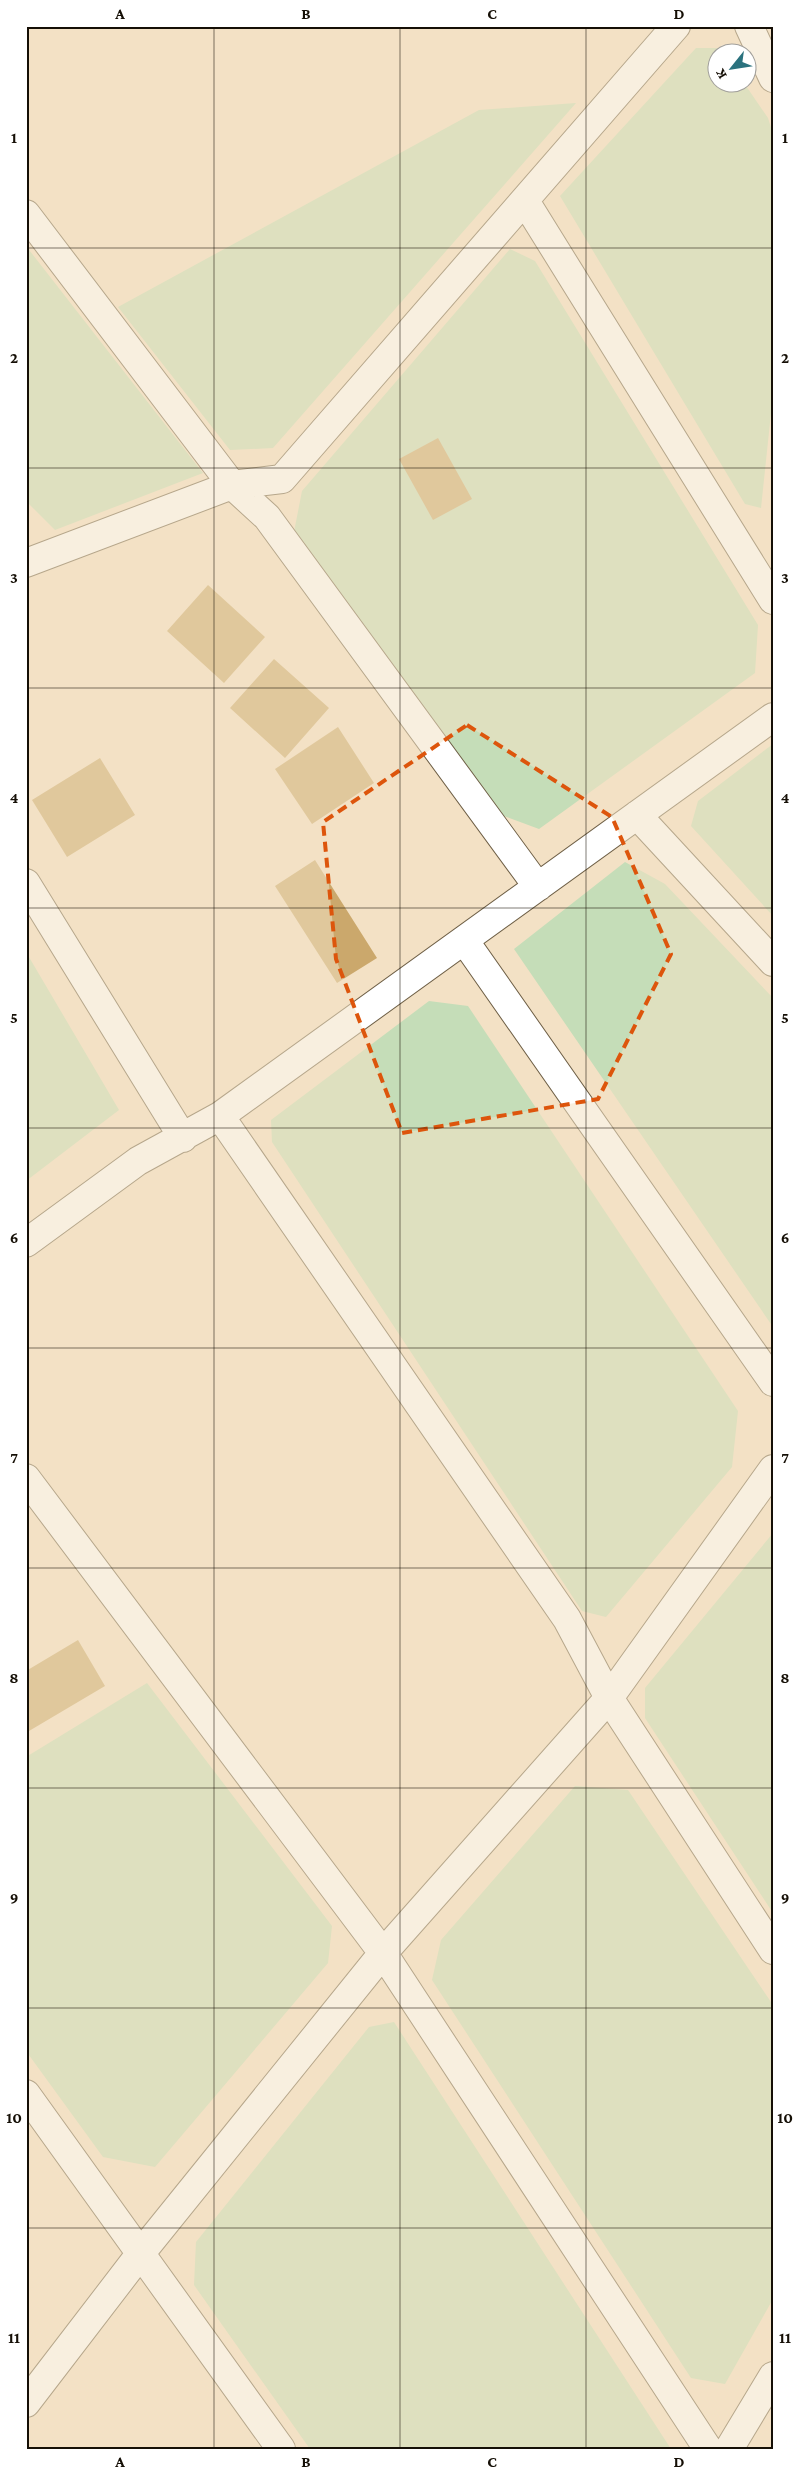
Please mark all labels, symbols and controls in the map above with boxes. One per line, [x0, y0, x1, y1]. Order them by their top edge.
text: A [114, 5, 125, 22]
text: B [301, 5, 311, 22]
text: C [487, 5, 497, 22]
text: D [673, 5, 685, 22]
north arrow [706, 42, 756, 92]
text: K [711, 66, 730, 82]
text: 1 [11, 129, 17, 146]
text: 1 [782, 129, 788, 146]
text: 2 [10, 349, 18, 366]
text: 2 [781, 349, 789, 366]
text: 3 [10, 569, 18, 586]
text: 3 [781, 569, 789, 586]
text: 4 [10, 789, 19, 806]
text: 4 [781, 789, 790, 806]
text: 5 [10, 1009, 18, 1026]
text: 5 [781, 1009, 789, 1026]
text: 6 [10, 1229, 18, 1246]
text: 6 [781, 1229, 789, 1246]
text: 7 [10, 1449, 18, 1466]
text: 7 [781, 1449, 789, 1466]
text: 8 [9, 1669, 19, 1686]
text: 8 [780, 1669, 790, 1686]
text: 9 [10, 1889, 18, 1906]
text: 9 [781, 1889, 789, 1906]
text: 10 [6, 2109, 22, 2126]
text: 10 [777, 2109, 793, 2126]
text: 11 [8, 2329, 20, 2346]
text: 11 [779, 2329, 791, 2346]
text: A [114, 2453, 125, 2470]
text: B [301, 2453, 311, 2470]
text: C [487, 2453, 497, 2470]
text: D [673, 2453, 685, 2470]

